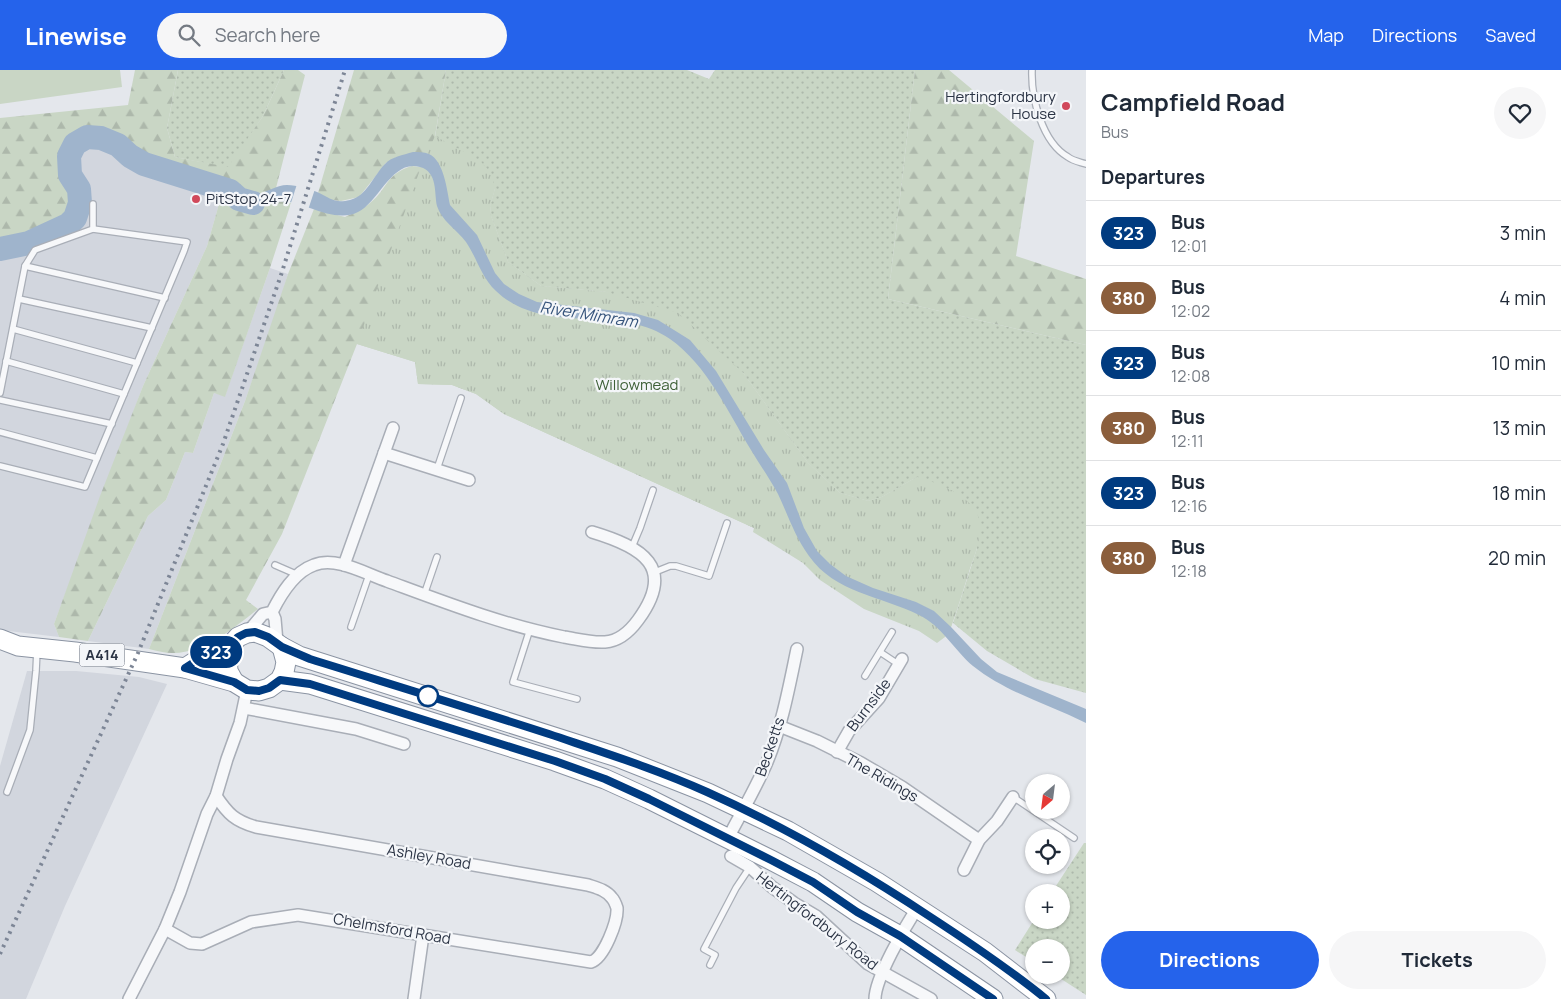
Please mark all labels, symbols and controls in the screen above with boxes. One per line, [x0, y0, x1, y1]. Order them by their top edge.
search box [157, 13, 507, 58]
text: Linewise [25, 19, 127, 52]
icon: search [175, 21, 203, 49]
text: Search here [215, 22, 320, 48]
text: Map [1308, 23, 1344, 47]
text: Directions [1372, 23, 1457, 47]
text: Saved [1485, 23, 1536, 47]
text: Campfield Road [1101, 85, 1285, 118]
place label: Hertingfordbury House [945, 86, 1056, 124]
button: heart [1494, 87, 1546, 139]
marker: Hertingfordbury House [1060, 100, 1072, 112]
text: Bus [1101, 121, 1129, 143]
text: Departures [1101, 164, 1205, 190]
place label: PitStop 24-7 [206, 188, 291, 209]
marker: PitStop 24-7 [190, 193, 202, 205]
text: Bus [1171, 209, 1205, 235]
text: 3 min [1500, 220, 1546, 246]
text: 323 [1113, 221, 1144, 245]
text: 12:01 [1171, 235, 1207, 257]
text: Bus [1171, 274, 1205, 300]
text: 4 min [1499, 285, 1546, 311]
text: 380 [1112, 286, 1145, 310]
water label: River Mimram [539, 295, 641, 333]
text: 12:02 [1171, 300, 1210, 322]
text: Bus [1171, 339, 1205, 365]
text: 10 min [1491, 350, 1546, 376]
text: 323 [1113, 351, 1144, 375]
text: 12:08 [1171, 365, 1210, 387]
park label: Willowmead [596, 374, 678, 395]
text: Bus [1171, 404, 1205, 430]
text: 13 min [1492, 415, 1546, 441]
text: 380 [1112, 416, 1145, 440]
text: 12:11 [1171, 430, 1204, 452]
text: Bus [1171, 469, 1205, 495]
text: 18 min [1492, 480, 1546, 506]
text: 323 [1113, 481, 1144, 505]
text: 12:16 [1171, 495, 1207, 517]
text: Bus [1171, 534, 1205, 560]
text: 20 min [1488, 545, 1546, 571]
text: 380 [1112, 546, 1145, 570]
text: 12:18 [1171, 560, 1207, 582]
line badge: 323 [187, 636, 245, 668]
text: 323 [200, 640, 232, 664]
road number: A414 [80, 644, 124, 666]
street label: Burnside [842, 674, 896, 736]
unlabelled marker [417, 685, 439, 707]
street label: Becketts [750, 714, 789, 779]
street label: The Ridings [842, 748, 923, 807]
north arrow [1025, 774, 1070, 819]
map controls [1025, 774, 1070, 984]
button: locate [1025, 829, 1070, 874]
street label: Ashley Road [385, 839, 473, 874]
street label: Hertingfordbury Road [752, 866, 883, 975]
button: + [1025, 884, 1070, 929]
street label: Chelmsford Road [332, 908, 453, 949]
button: Directions [1101, 931, 1319, 989]
button: Tickets [1329, 931, 1546, 989]
button: − [1025, 939, 1070, 984]

